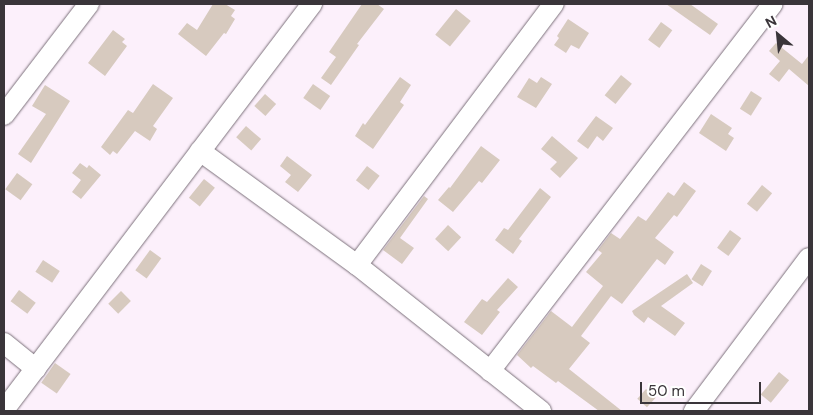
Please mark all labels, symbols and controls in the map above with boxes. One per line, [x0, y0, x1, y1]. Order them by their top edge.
north arrow [753, 10, 803, 60]
text: N [762, 11, 780, 32]
scale bar [643, 372, 764, 404]
text: 50 m [648, 381, 685, 401]

